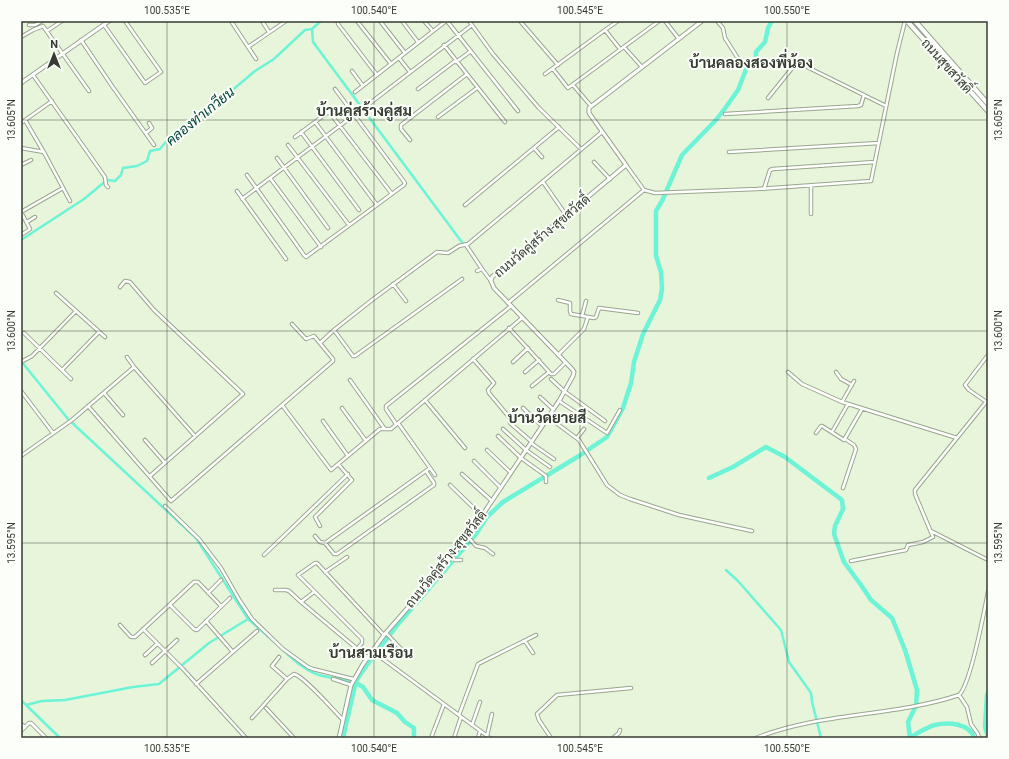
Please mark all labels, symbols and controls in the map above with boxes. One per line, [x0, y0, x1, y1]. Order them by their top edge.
text: 100.535°E [144, 5, 190, 16]
text: 100.540°E [351, 5, 397, 16]
text: 100.545°E [557, 5, 603, 16]
text: 100.550°E [764, 5, 810, 16]
street label: ถนนสุขสวัสดิ์ [917, 32, 980, 98]
north arrow [34, 34, 74, 74]
text: N [50, 38, 58, 51]
district label: บ้านคลองสองพี่น้อง [689, 48, 813, 72]
water label: คลองท่าเกวียน [162, 83, 238, 149]
text: 13.605°N [6, 99, 17, 141]
text: 13.605°N [993, 99, 1004, 141]
district label: บ้านคู่สร้างคู่สม [316, 101, 412, 122]
street label: ถนนวัดคู่สร้าง-สุขสวัสดิ์ [487, 187, 594, 282]
text: 13.600°N [6, 310, 17, 352]
text: 13.600°N [993, 310, 1004, 352]
district label: บ้านวัดยายสี [508, 408, 587, 427]
street label: ถนนวัดคู่สร้าง-สุขสวัสดิ์ [398, 504, 491, 612]
text: 13.595°N [6, 522, 17, 564]
text: 13.595°N [993, 522, 1004, 564]
district label: บ้านสามเรือน [329, 643, 413, 662]
text: 100.535°E [144, 743, 190, 754]
text: 100.540°E [351, 743, 397, 754]
text: 100.545°E [557, 743, 603, 754]
text: 100.550°E [764, 743, 810, 754]

